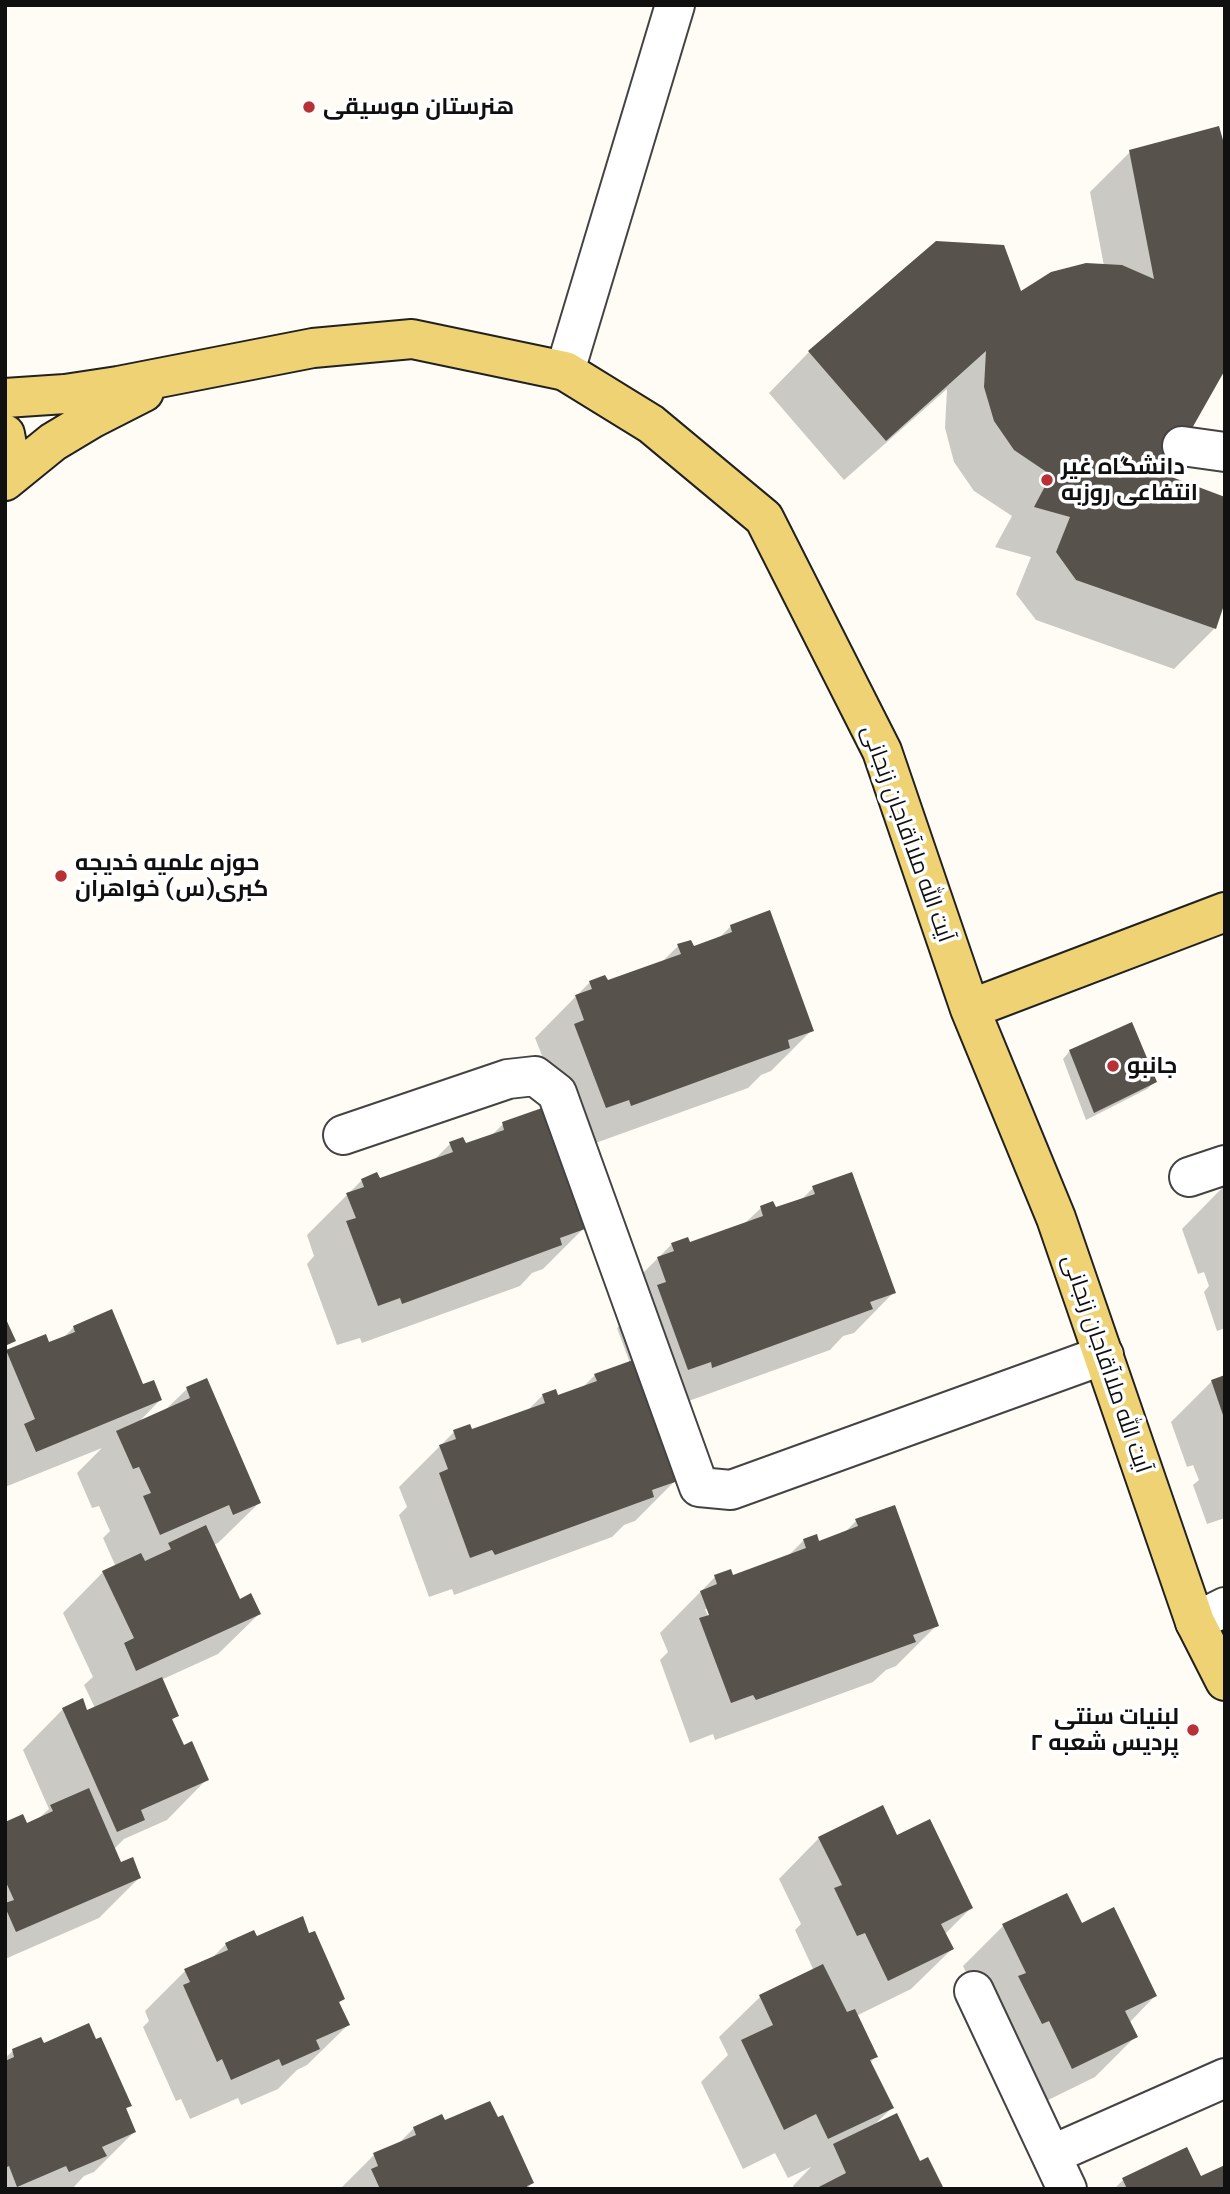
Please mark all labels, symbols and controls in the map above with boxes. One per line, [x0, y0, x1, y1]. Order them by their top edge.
place label: هنرستان موسیقی [323, 93, 514, 121]
marker: هنرستان موسیقی [301, 99, 317, 115]
place label: دانشگاه غیر انتفاعی روزبه [1061, 453, 1198, 507]
marker: دانشگاه غیر انتفاعی روزبه [1039, 472, 1055, 488]
street label: آیت الله ملاآقاجان زنجانی [855, 722, 959, 946]
place label: حوزه علمیه خدیجه کبری(س) خواهران [75, 849, 268, 903]
marker: حوزه علمیه خدیجه کبری(س) خواهران [53, 868, 69, 884]
place label: جانبو [1127, 1052, 1177, 1080]
marker: جانبو [1105, 1058, 1121, 1074]
street label: آیت الله ملاآقاجان زنجانی [1056, 1251, 1156, 1477]
place label: لبنیات سنتی پردیس شعبه ۲ [1030, 1703, 1179, 1757]
marker: لبنیات سنتی پردیس شعبه ۲ [1185, 1722, 1201, 1738]

